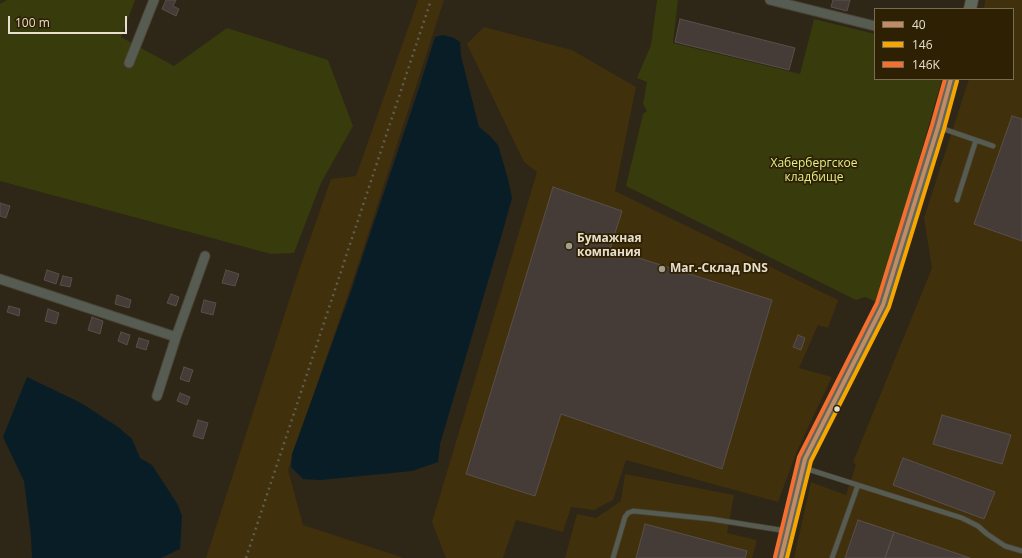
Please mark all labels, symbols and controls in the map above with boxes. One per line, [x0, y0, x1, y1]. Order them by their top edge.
scale bar [10, 8, 129, 34]
legend [874, 8, 1014, 80]
text: 100 m [15, 14, 50, 31]
text: 40 [912, 16, 926, 33]
text: 146 [912, 36, 933, 53]
text: 146K [912, 56, 940, 73]
park label: Хабербергское кладбище [770, 157, 858, 185]
place label: Бумажная компания [577, 232, 642, 260]
marker: Бумажная компания [564, 241, 574, 251]
place label: Маг.-Склад DNS [670, 262, 768, 276]
marker: Маг.-Склад DNS [657, 264, 667, 274]
unlabelled marker [832, 404, 842, 414]

